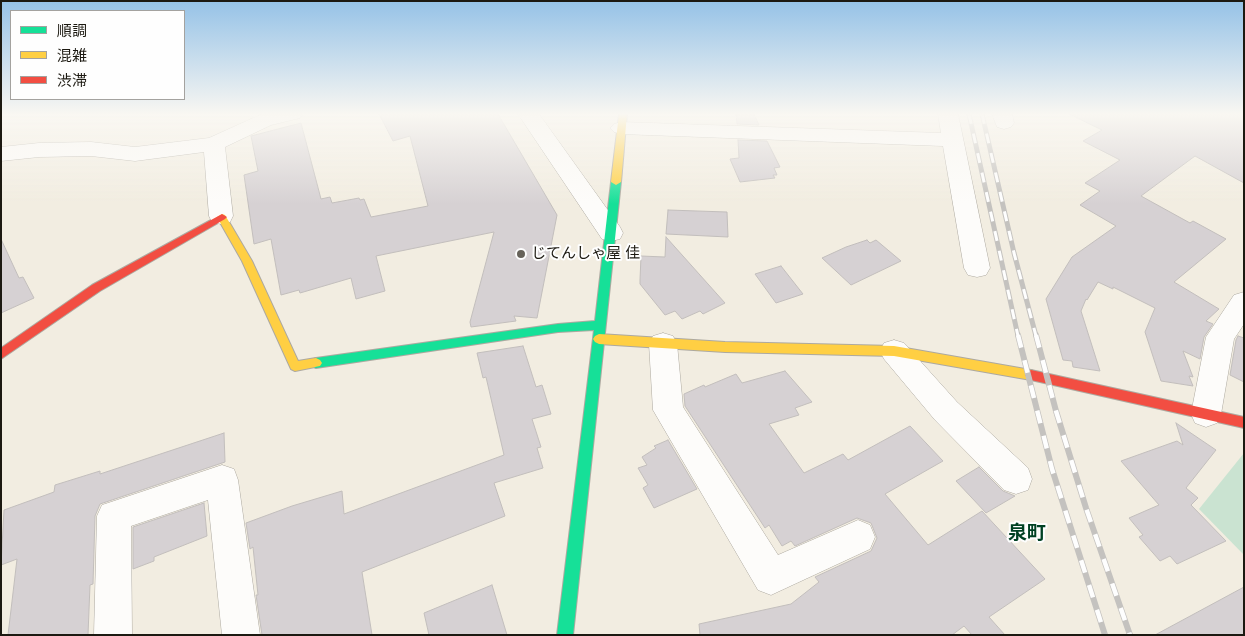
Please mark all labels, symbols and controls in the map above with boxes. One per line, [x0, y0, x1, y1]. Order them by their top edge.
legend [10, 10, 185, 100]
text: 順調 [57, 21, 87, 40]
text: 混雑 [57, 46, 87, 65]
text: 渋滞 [57, 71, 87, 90]
place label: じてんしゃ屋 佳 [531, 245, 640, 263]
marker: じてんしゃ屋 佳 [515, 248, 527, 260]
district label: 泉町 [1008, 523, 1046, 545]

